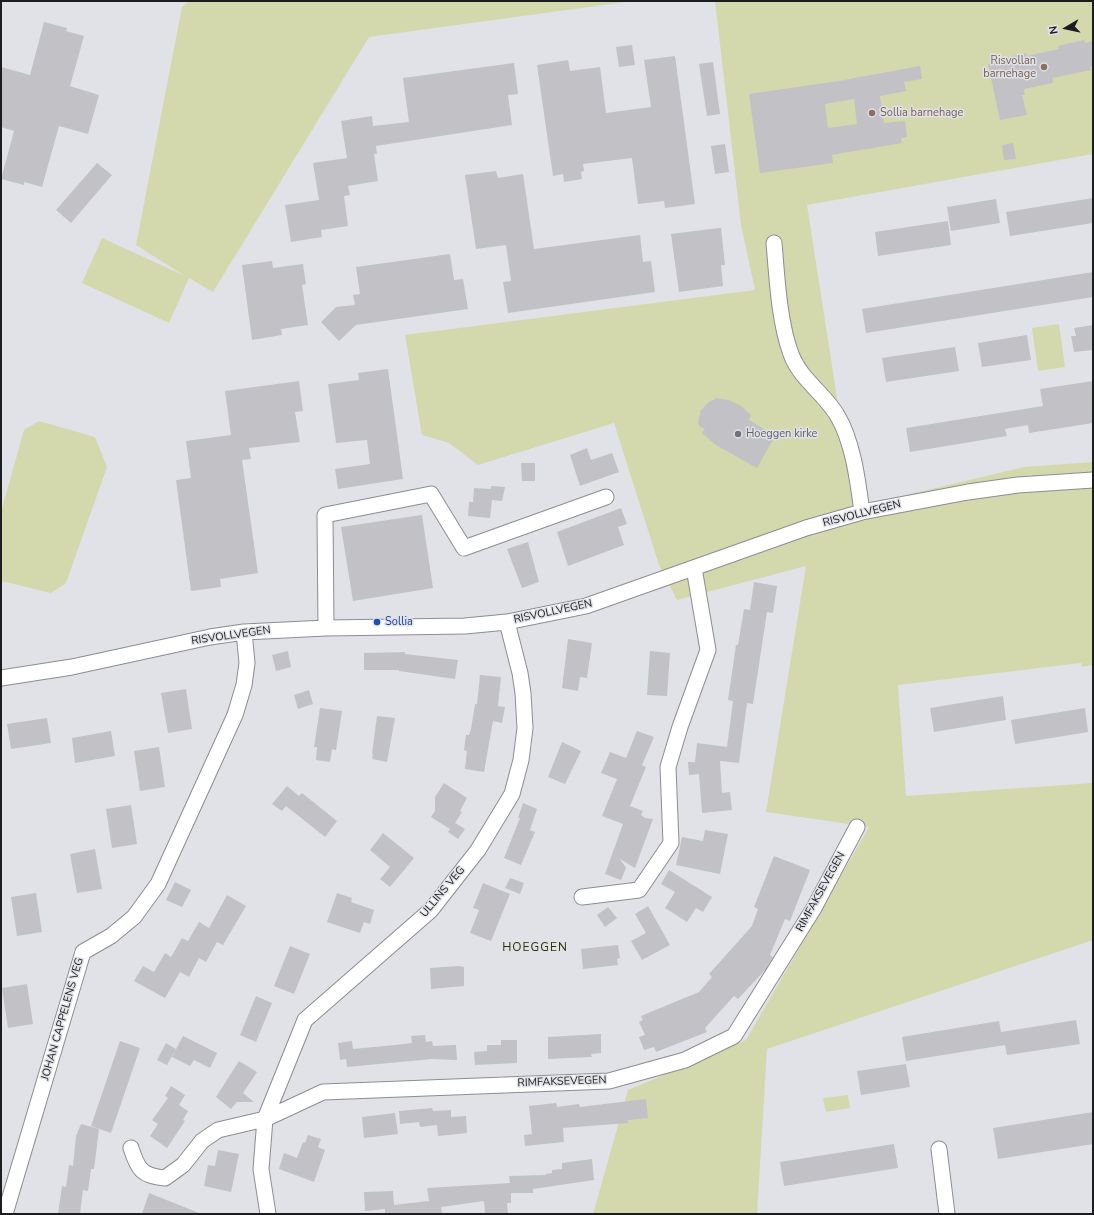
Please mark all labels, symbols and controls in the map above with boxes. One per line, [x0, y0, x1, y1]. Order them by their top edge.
north arrow [1046, 8, 1086, 48]
text: N [1046, 25, 1062, 35]
place label: Risvollan barnehage [983, 54, 1036, 80]
marker: Risvollan barnehage [1039, 62, 1049, 72]
place label: Sollia barnehage [880, 106, 963, 120]
marker: Sollia barnehage [867, 108, 877, 118]
place label: Hoeggen kirke [746, 427, 817, 441]
marker: Hoeggen kirke [733, 429, 743, 439]
street label: RISVOLLVEGEN [822, 498, 902, 530]
street label: RISVOLLVEGEN [512, 597, 594, 627]
place label: Sollia [385, 615, 413, 629]
marker: Sollia [372, 617, 382, 627]
street label: RISVOLLVEGEN [190, 624, 272, 648]
street label: RIMFAKSEVEGEN [794, 850, 848, 934]
street label: ULLINS VEG [418, 864, 468, 920]
district label: HOEGGEN [502, 941, 568, 955]
street label: JOHAN CAPPELENS VEG [39, 956, 87, 1082]
street label: RIMFAKSEVEGEN [517, 1074, 607, 1090]

